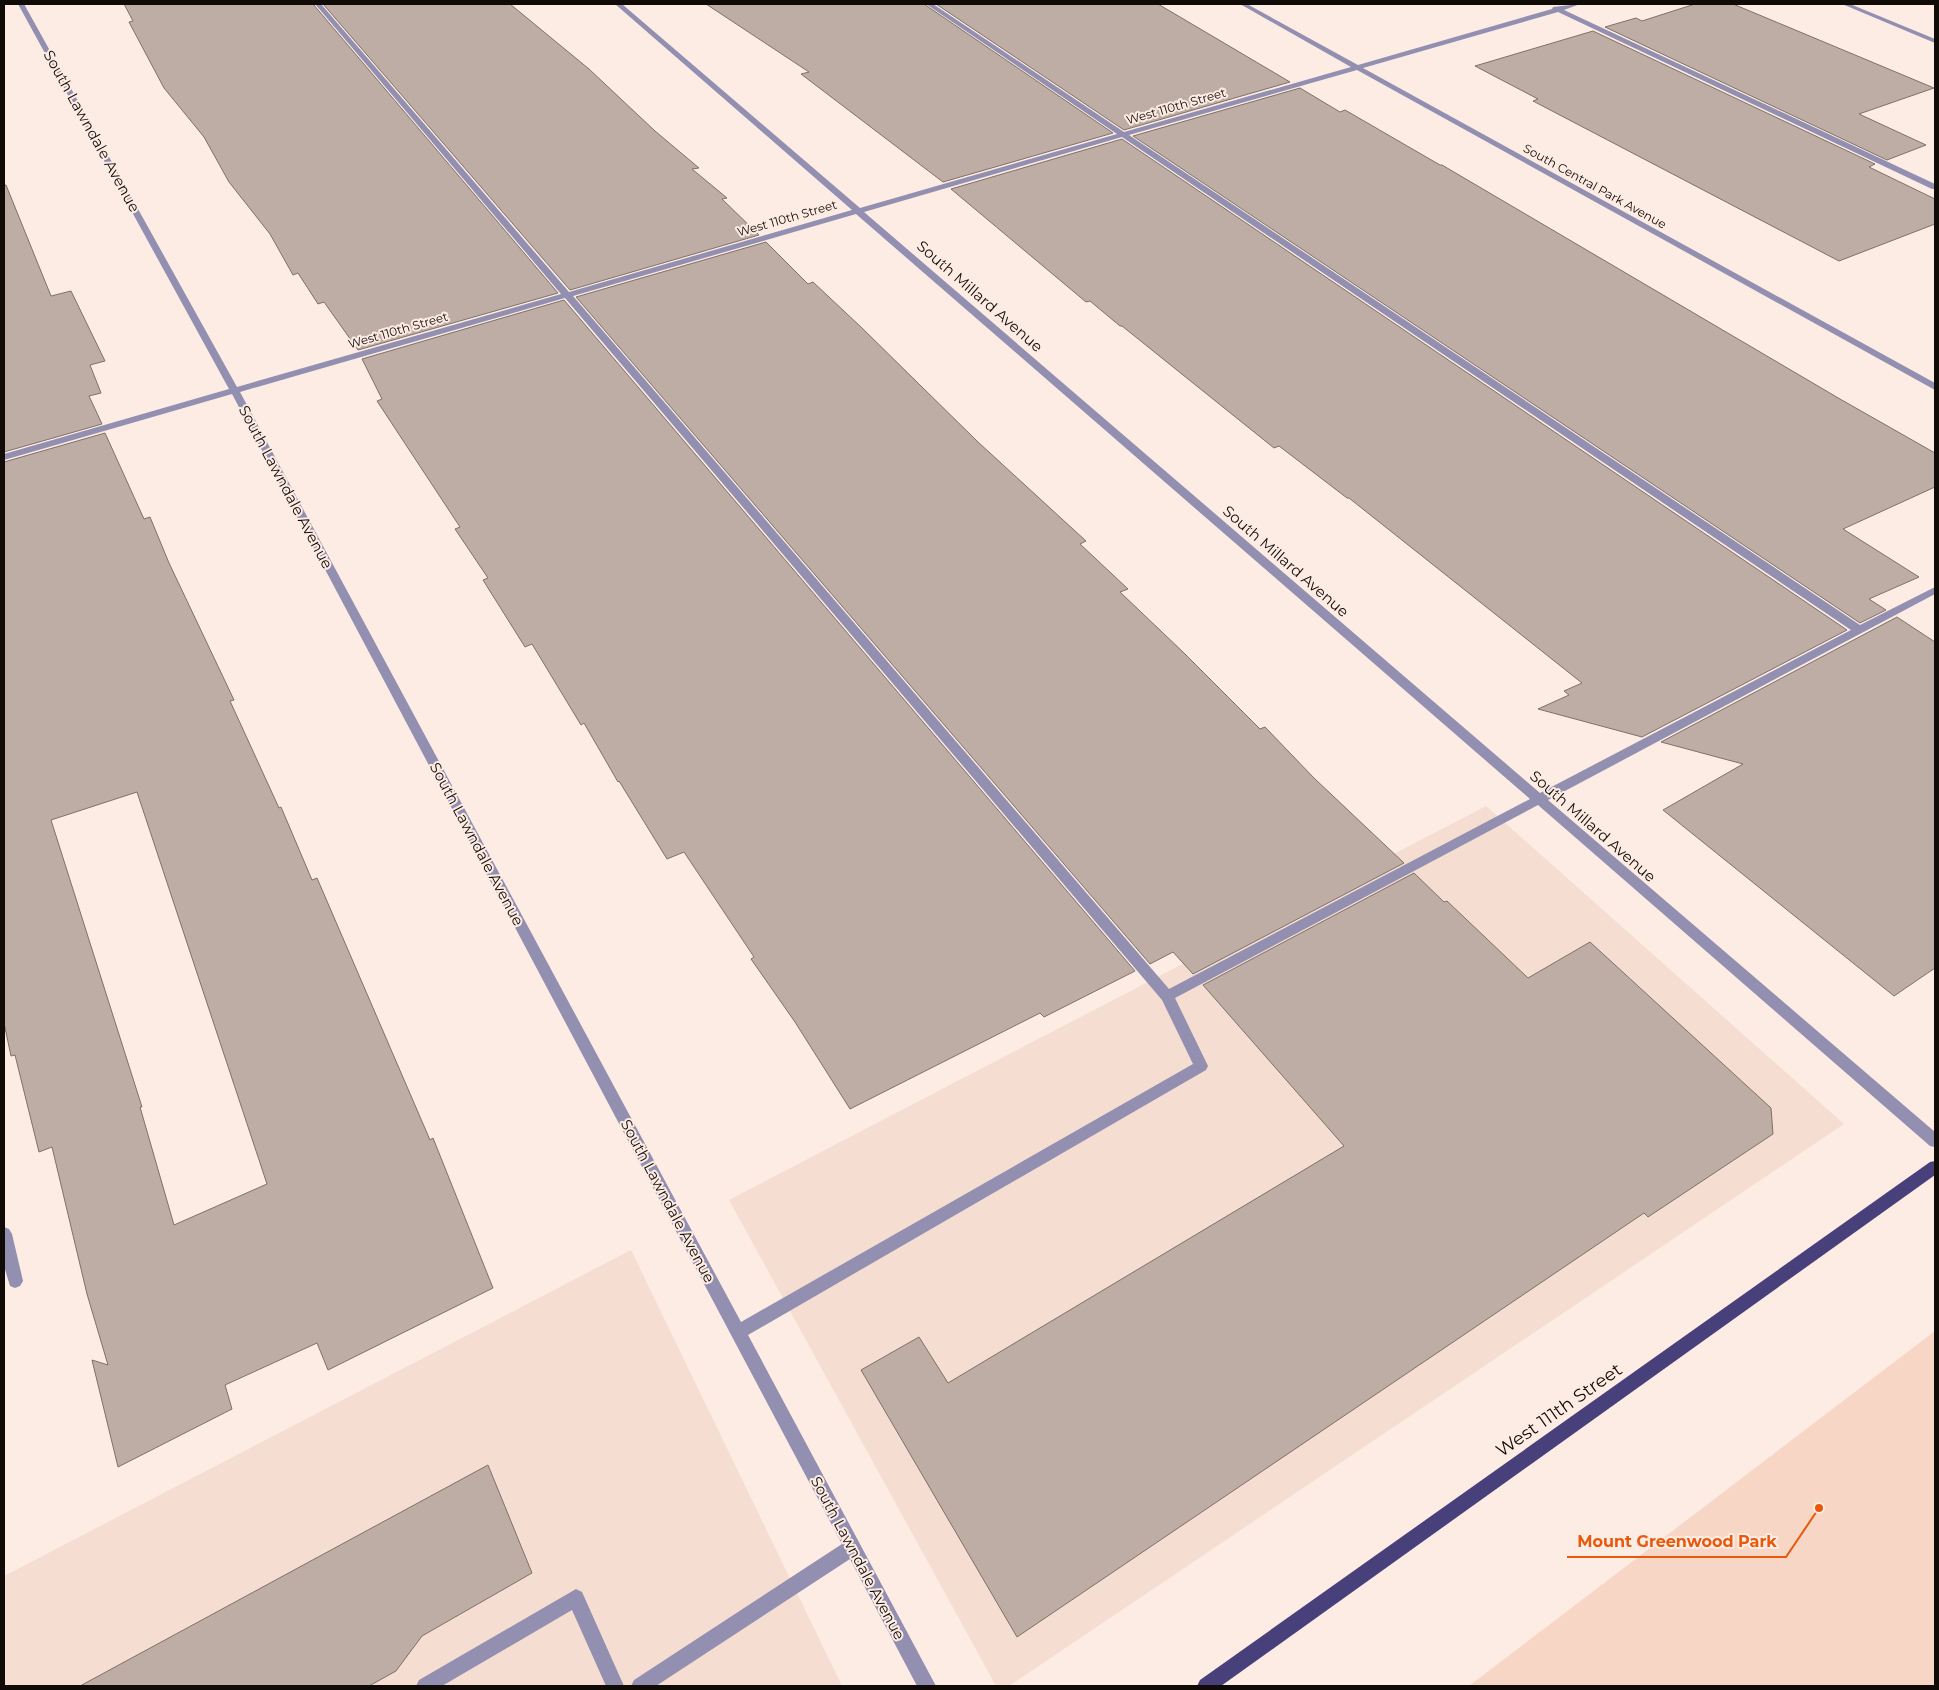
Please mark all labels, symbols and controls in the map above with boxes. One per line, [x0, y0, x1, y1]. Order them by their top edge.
street label: South Lawndale Avenue [39, 47, 145, 215]
street label: West 110th Street [1124, 85, 1228, 127]
street label: South Central Park Avenue [1521, 140, 1669, 232]
street label: West 110th Street [735, 197, 839, 239]
street label: South Millard Avenue [913, 236, 1047, 356]
street label: West 110th Street [346, 309, 450, 351]
street label: South Lawndale Avenue [235, 402, 337, 572]
street label: South Millard Avenue [1219, 501, 1353, 621]
street label: South Lawndale Avenue [426, 759, 528, 929]
street label: South Millard Avenue [1526, 766, 1660, 886]
street label: South Lawndale Avenue [617, 1116, 719, 1286]
street label: West 111th Street [1492, 1358, 1626, 1462]
street label: South Lawndale Avenue [807, 1473, 909, 1643]
callout: Mount Greenwood Park [1567, 1526, 1786, 1557]
text: Mount Greenwood Park [1577, 1532, 1777, 1551]

